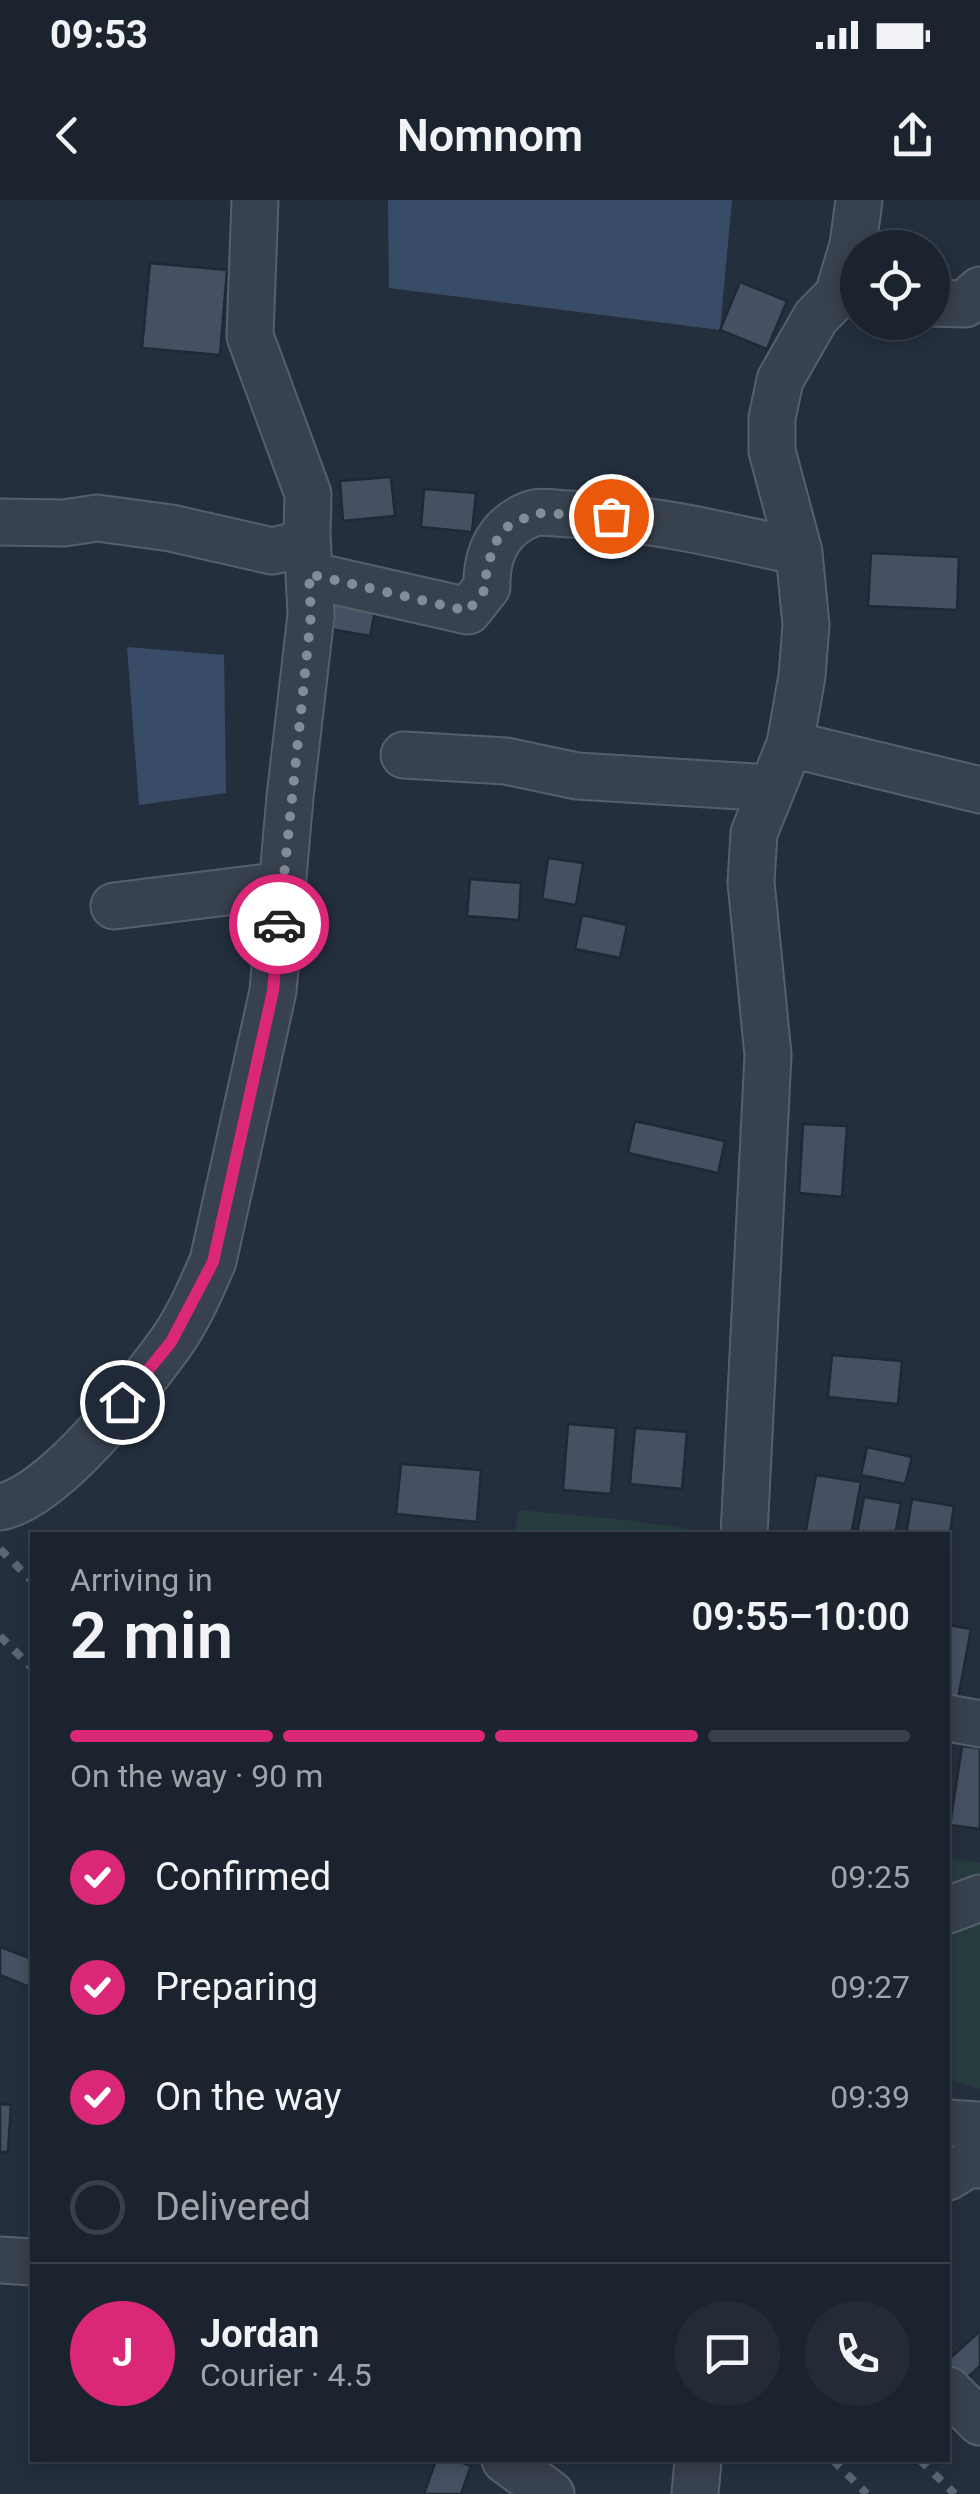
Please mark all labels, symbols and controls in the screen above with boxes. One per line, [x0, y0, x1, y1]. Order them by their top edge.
text: 09:53 [50, 13, 148, 57]
icon: back [40, 108, 95, 163]
icon: share [885, 108, 940, 163]
text: Nomnom [397, 109, 583, 162]
map controls [840, 230, 950, 340]
button: locate [840, 230, 950, 340]
pin [569, 474, 654, 559]
icon: bag [584, 489, 639, 544]
courier [229, 874, 329, 974]
icon: car [252, 897, 307, 952]
pin [80, 1360, 165, 1445]
icon: home [95, 1375, 150, 1430]
text: Arriving in [70, 1561, 213, 1599]
text: 09:55–10:00 [691, 1595, 910, 1639]
text: 2 min [70, 1598, 233, 1674]
text: On the way · 90 m [70, 1757, 323, 1795]
icon: check [70, 1850, 125, 1905]
text: Confirmed [155, 1855, 331, 1899]
text: 09:25 [830, 1858, 910, 1896]
icon: check [70, 1960, 125, 2015]
text: Preparing [155, 1965, 318, 2009]
text: 09:27 [830, 1968, 910, 2006]
icon: check [70, 2070, 125, 2125]
text: On the way [155, 2075, 341, 2119]
text: 09:39 [830, 2078, 910, 2116]
text: Delivered [155, 2185, 311, 2229]
button: chat [675, 2301, 780, 2406]
button: phone [805, 2301, 910, 2406]
text: Jordan [200, 2312, 319, 2356]
text: J [112, 2331, 133, 2375]
text: Courier · 4.5 [200, 2356, 372, 2394]

